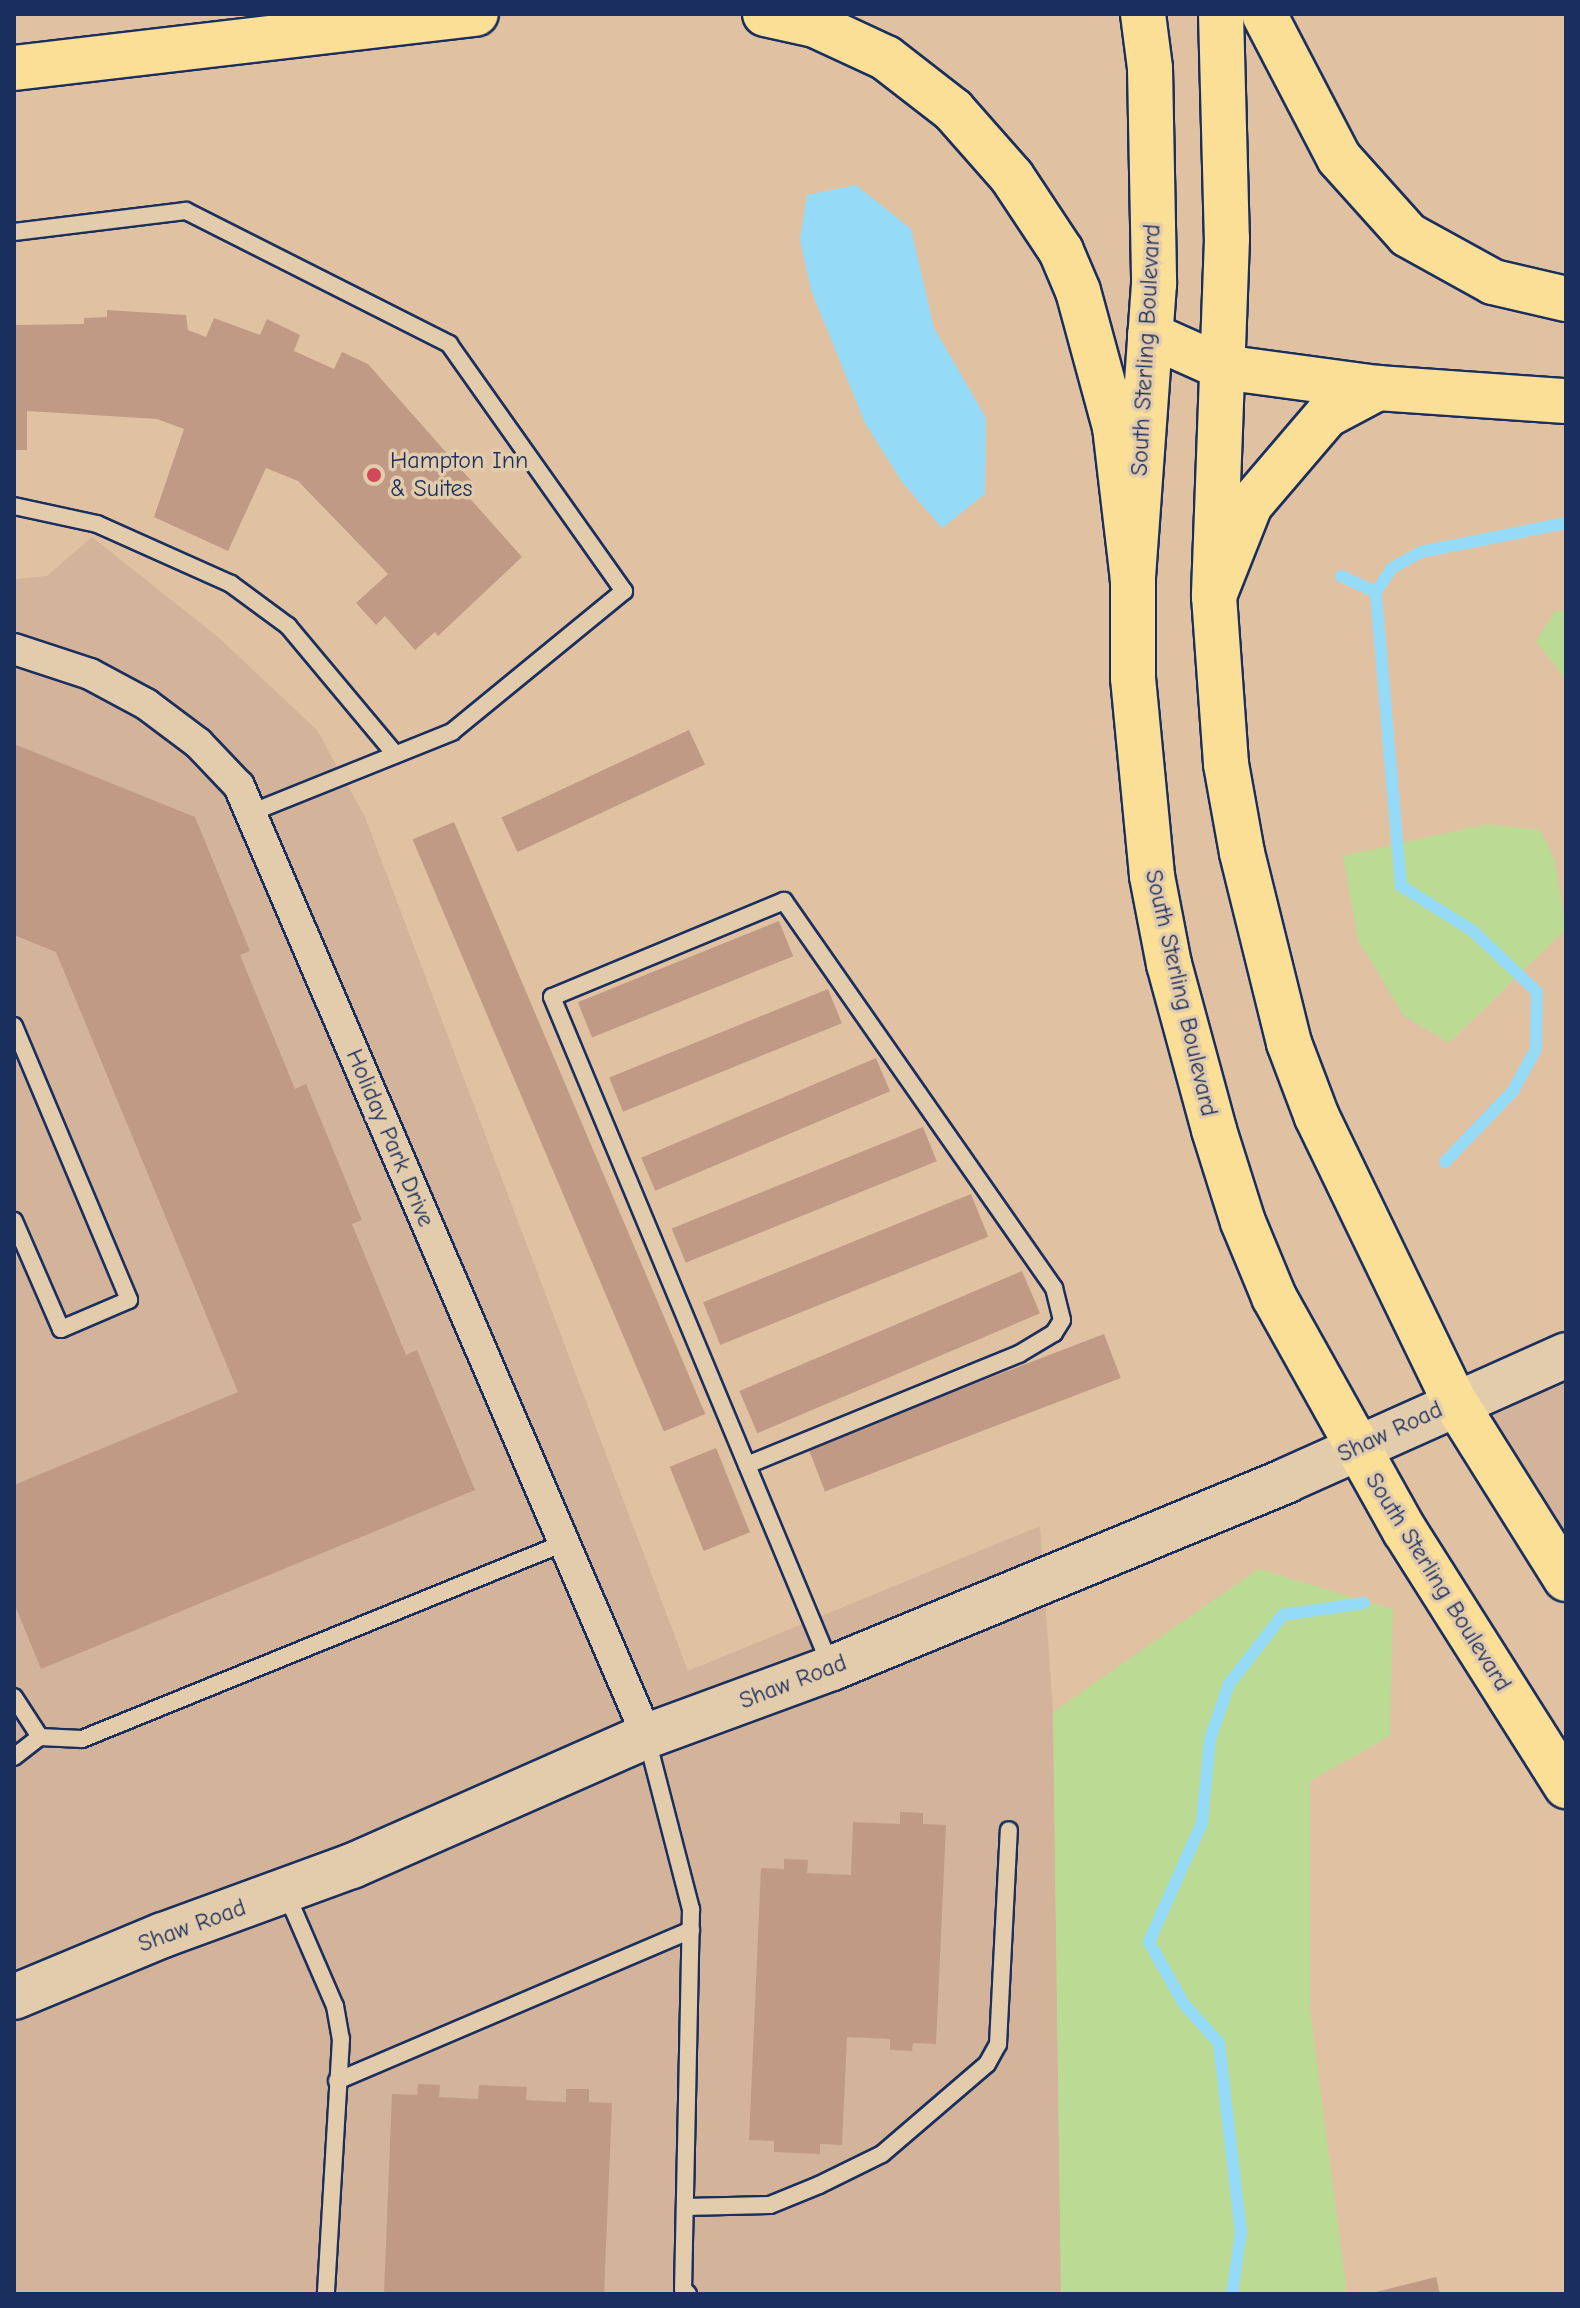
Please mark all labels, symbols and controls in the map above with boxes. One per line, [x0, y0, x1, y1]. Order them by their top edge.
street label: South Sterling Boulevard [1125, 223, 1167, 477]
place label: Hampton Inn & Suites [390, 447, 528, 503]
marker: Hampton Inn & Suites [365, 466, 383, 484]
street label: South Sterling Boulevard [1139, 867, 1223, 1119]
street label: Holiday Park Drive [340, 1045, 440, 1231]
street label: Shaw Road [1333, 1395, 1447, 1469]
street label: South Sterling Boulevard [1359, 1467, 1517, 1697]
street label: Shaw Road [735, 1648, 851, 1716]
street label: Shaw Road [134, 1893, 250, 1959]

